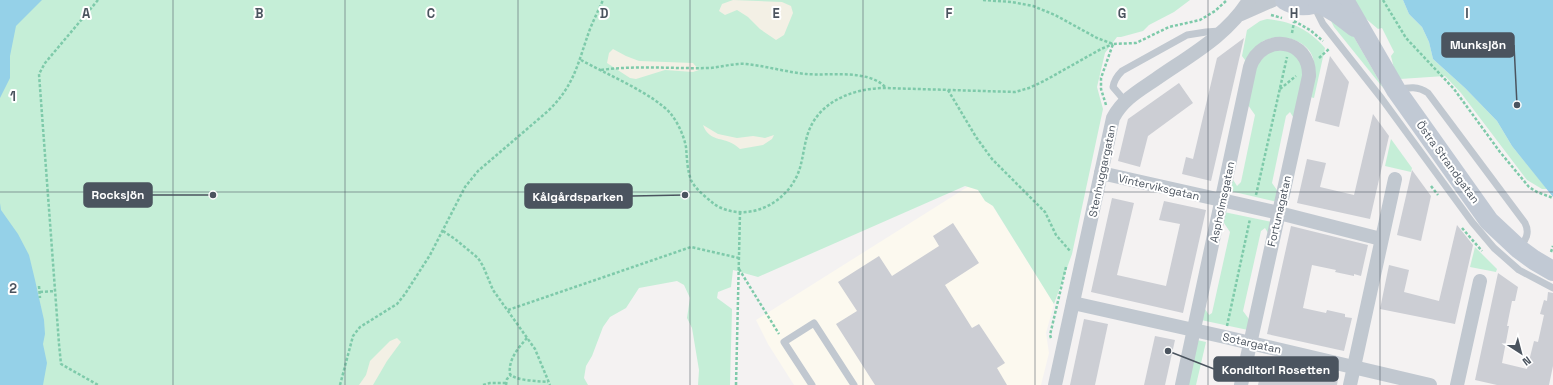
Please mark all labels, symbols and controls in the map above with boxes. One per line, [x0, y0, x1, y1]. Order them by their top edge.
text: A [82, 5, 91, 22]
text: B [255, 5, 264, 22]
text: C [427, 5, 435, 22]
text: D [600, 5, 609, 22]
text: E [772, 5, 780, 22]
text: F [946, 5, 953, 22]
text: G [1118, 5, 1126, 22]
text: H [1290, 5, 1298, 22]
text: I [1465, 5, 1469, 22]
callout: Munksjön [1442, 33, 1514, 57]
text: Munksjön [1450, 37, 1506, 53]
text: 1 [10, 88, 16, 105]
street label: Östra Strandgatan [1413, 118, 1483, 206]
street label: Stenhuggargatan [1085, 124, 1119, 218]
street label: Aspholmsgatan [1207, 160, 1237, 244]
street label: Vinterviksgatan [1117, 171, 1201, 203]
street label: Fortunagatan [1264, 174, 1294, 248]
callout: Rocksjön [84, 183, 152, 207]
callout: Kålgårdsparken [525, 184, 632, 208]
text: Rocksjön [92, 187, 144, 203]
text: Kålgårdsparken [533, 189, 623, 205]
text: 2 [9, 280, 17, 297]
street label: Sotargatan [1221, 329, 1283, 357]
north arrow [1501, 333, 1541, 373]
text: N [1520, 353, 1534, 369]
callout: Konditori Rosetten [1214, 357, 1338, 381]
text: Konditori Rosetten [1222, 362, 1330, 378]

